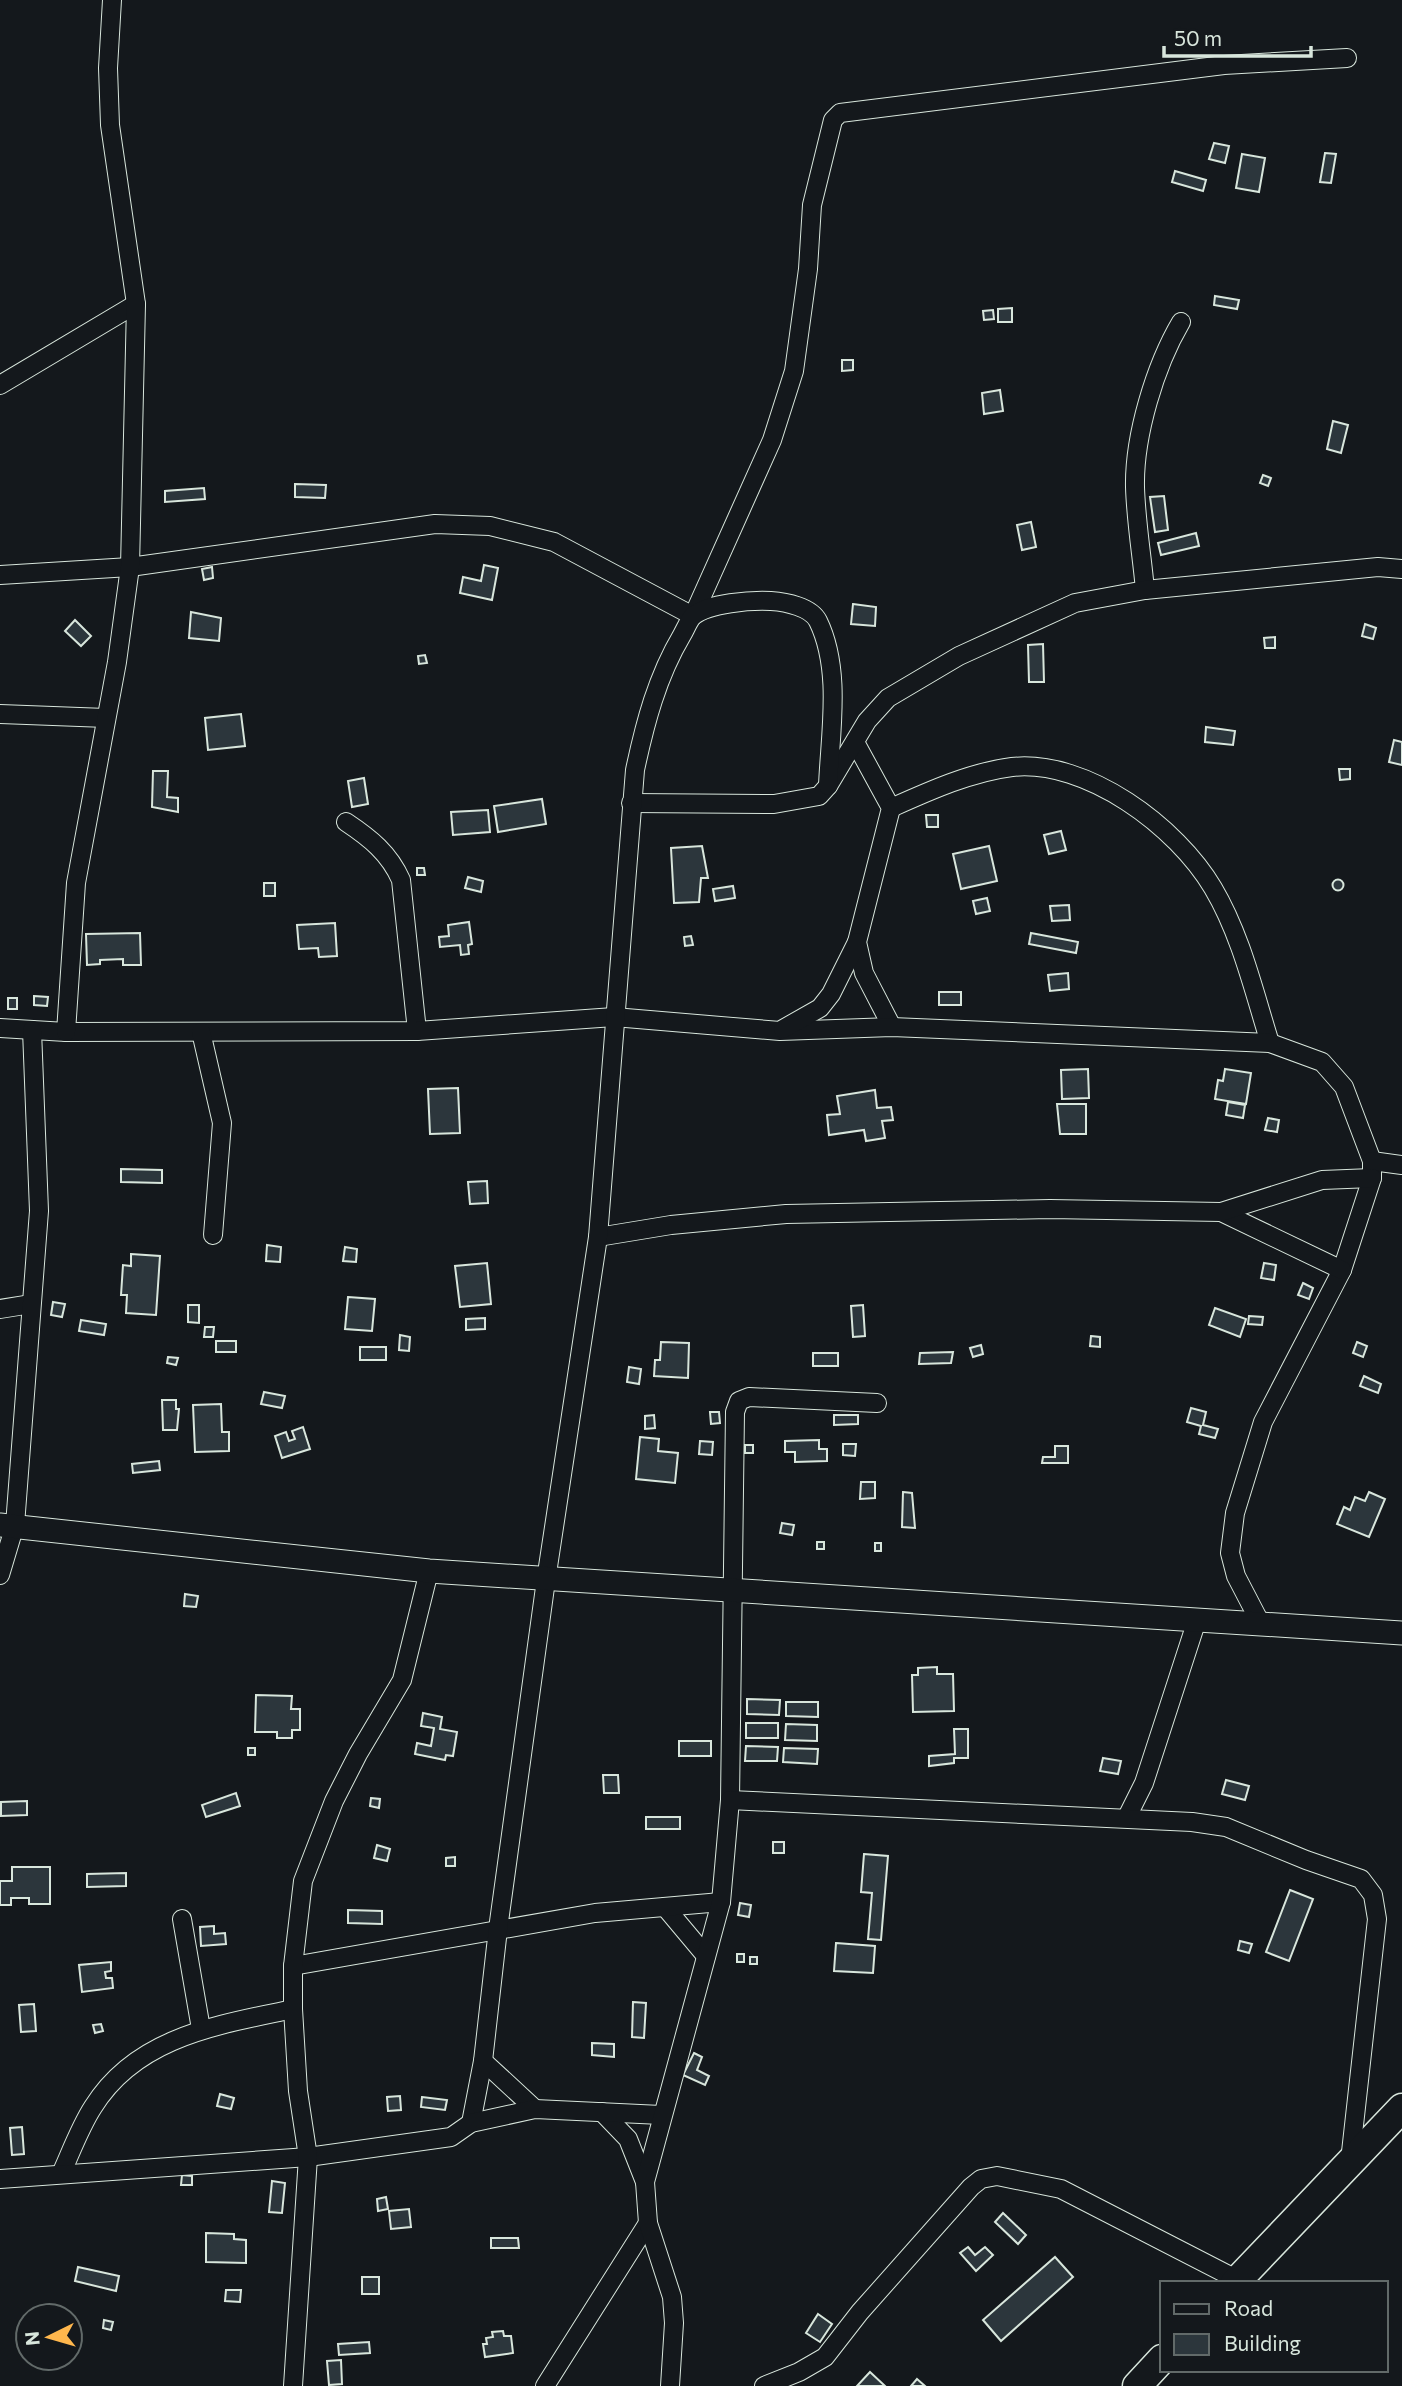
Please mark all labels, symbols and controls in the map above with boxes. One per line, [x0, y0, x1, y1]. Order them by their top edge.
scale bar [1164, 14, 1311, 58]
text: 50 m [1174, 25, 1222, 50]
legend [1160, 2281, 1388, 2372]
text: Road [1224, 2295, 1273, 2320]
north arrow [14, 2302, 84, 2372]
text: N [19, 2330, 44, 2347]
text: Building [1224, 2330, 1301, 2355]

